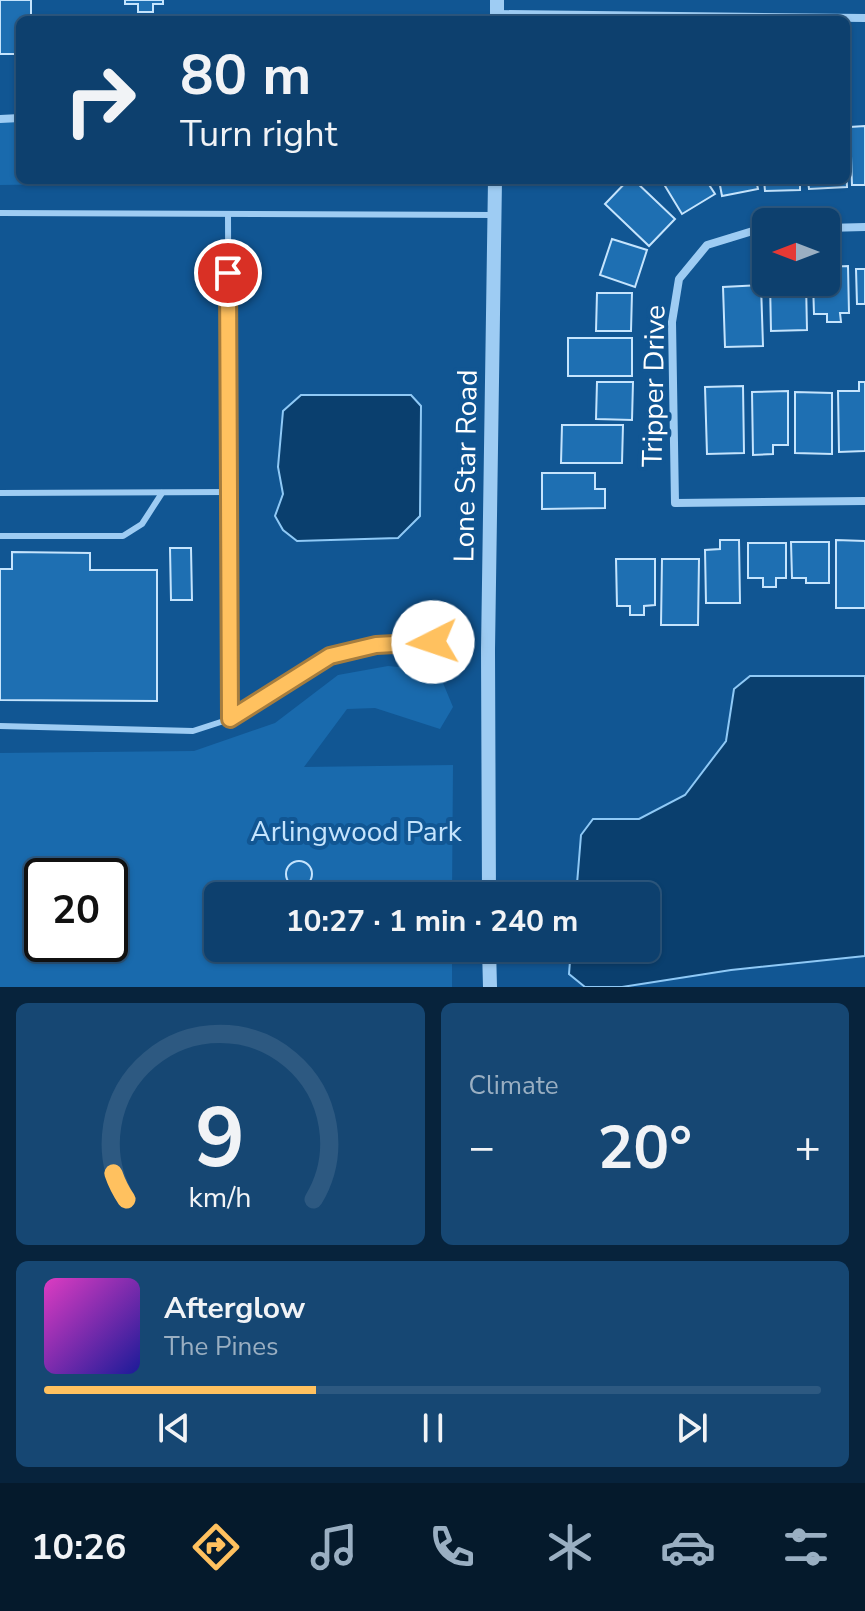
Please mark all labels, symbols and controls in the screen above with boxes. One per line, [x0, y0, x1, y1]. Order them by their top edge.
text: 80 m [180, 37, 311, 114]
icon: right [48, 48, 152, 152]
text: Turn right [180, 110, 337, 159]
north arrow [752, 208, 840, 296]
map controls [752, 208, 840, 296]
pin [194, 239, 262, 307]
icon: arrive [206, 251, 250, 295]
street label: Tripper Drive [634, 304, 674, 468]
street label: Lone Star Road [445, 369, 487, 563]
position arrow [391, 600, 475, 684]
park label: Arlingwood Park [250, 813, 463, 851]
speed limit sign: 20 [24, 858, 128, 962]
text: 10:27 · 1 min · 240 m [286, 901, 578, 942]
text: Climate [469, 1068, 559, 1103]
text: 9 [195, 1082, 245, 1195]
text: 20° [597, 1107, 692, 1189]
text: − [469, 1118, 495, 1178]
text: + [795, 1118, 821, 1178]
text: km/h [189, 1178, 252, 1217]
text: Afterglow [164, 1288, 305, 1329]
text: The Pines [164, 1329, 279, 1364]
icon: previous [152, 1406, 196, 1450]
icon: pause [411, 1406, 455, 1450]
icon: next [670, 1406, 714, 1450]
icon: directions [188, 1519, 244, 1575]
icon: music [306, 1519, 362, 1575]
icon: phone [424, 1519, 480, 1575]
icon: climate [542, 1519, 598, 1575]
icon: car [660, 1519, 716, 1575]
icon: filters [778, 1519, 834, 1575]
text: 10:26 [31, 1523, 126, 1572]

